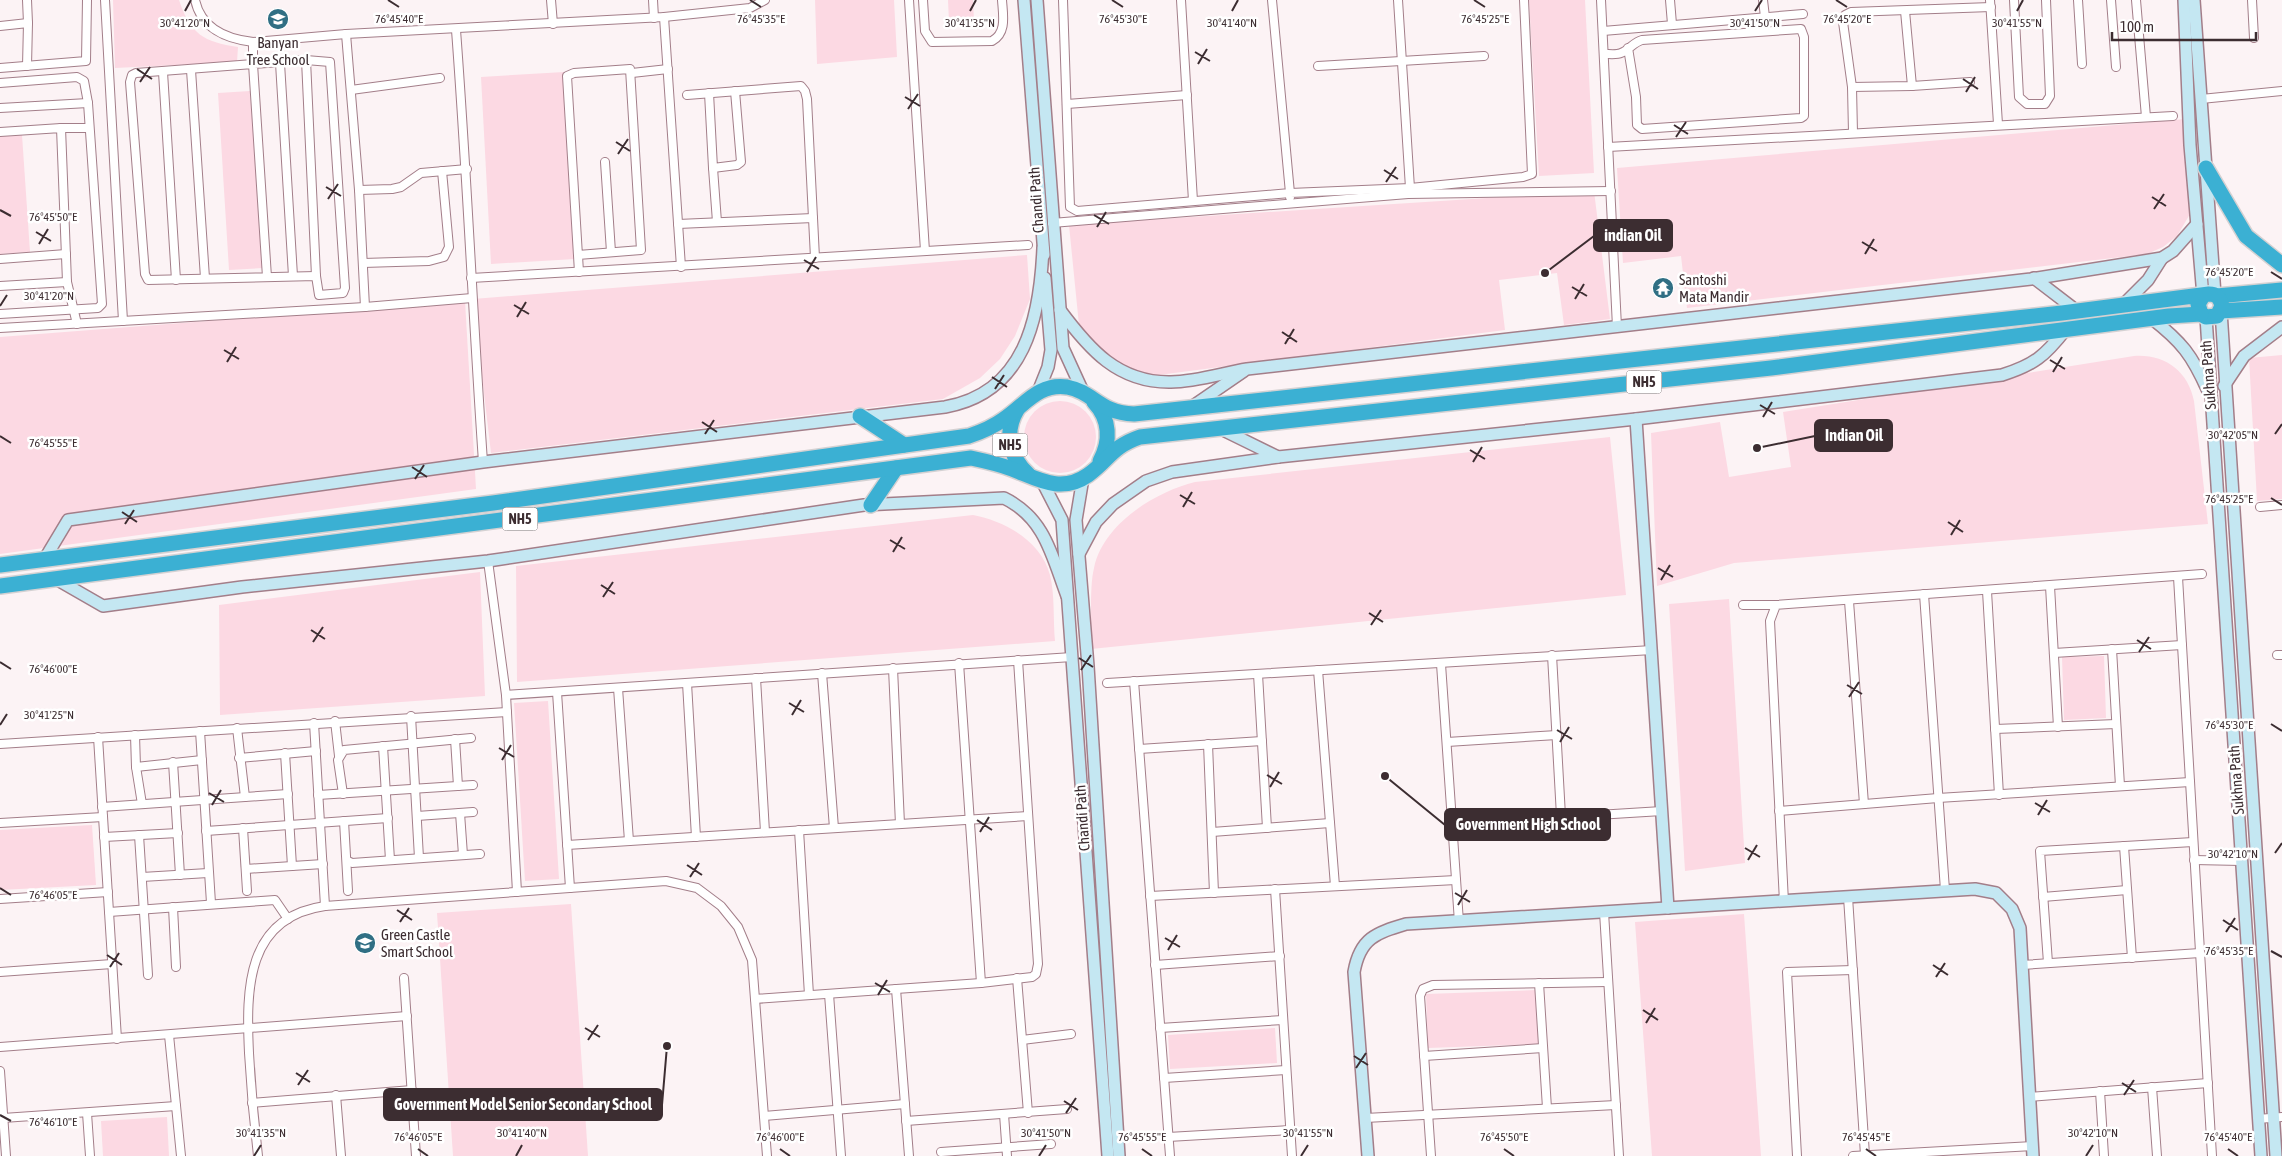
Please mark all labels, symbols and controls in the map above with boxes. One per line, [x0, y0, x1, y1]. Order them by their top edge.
school or university icon: Banyan Tree School [266, 7, 290, 31]
scale bar [2112, 10, 2256, 42]
text: 76°45'40"E [375, 12, 423, 26]
text: 76°45'35"E [737, 12, 785, 26]
text: 76°45'30"E [1099, 12, 1147, 26]
text: 76°45'25"E [1461, 12, 1509, 26]
text: 76°45'20"E [1823, 12, 1871, 26]
text: 30°41'20"N [160, 16, 210, 30]
text: 30°41'35"N [945, 16, 995, 30]
text: 30°41'40"N [1207, 16, 1257, 30]
text: 30°41'50"N [1730, 16, 1780, 30]
text: 30°41'55"N [1992, 16, 2042, 30]
text: 100 m [2120, 18, 2154, 35]
place label: Banyan Tree School [247, 34, 309, 68]
street label: Chandi Path [1025, 166, 1047, 234]
text: 76°45'50"E [29, 210, 77, 224]
callout: indian Oil [1594, 220, 1672, 251]
text: indian Oil [1604, 226, 1662, 244]
text: 76°45'20"E [2205, 265, 2253, 279]
place label: Santoshi Mata Mandir [1679, 271, 1749, 305]
temple icon: Santoshi Mata Mandir [1651, 276, 1675, 300]
text: 30°41'20"N [24, 289, 74, 303]
street label: Sukhna Path [2197, 340, 2219, 410]
road number: NH5 [1626, 371, 1662, 394]
callout: Indian Oil [1815, 420, 1892, 451]
text: Indian Oil [1825, 426, 1884, 444]
text: 30°42'05"N [2208, 428, 2258, 442]
road number: NH5 [992, 434, 1028, 456]
text: 76°45'55"E [29, 436, 77, 450]
text: 76°45'25"E [2205, 492, 2253, 506]
road number: NH5 [502, 508, 538, 530]
text: 76°46'00"E [29, 662, 77, 676]
text: 30°41'25"N [24, 708, 74, 722]
text: 76°45'30"E [2205, 718, 2253, 732]
street label: Sukhna Path [2225, 745, 2247, 815]
street label: Chandi Path [1071, 784, 1093, 852]
callout: Government High School [1445, 809, 1610, 840]
text: Government High School [1456, 815, 1601, 833]
text: 30°42'10"N [2208, 847, 2258, 861]
text: 76°46'05"E [29, 888, 77, 902]
place label: Green Castle Smart School [381, 926, 453, 960]
school or university icon: Green Castle Smart School [353, 931, 377, 955]
text: 76°45'35"E [2205, 944, 2253, 958]
callout: Government Model Senior Secondary School [384, 1089, 662, 1120]
text: Government Model Senior Secondary School [394, 1095, 653, 1113]
text: 76°46'10"E [29, 1115, 77, 1129]
text: 30°41'35"N [236, 1126, 286, 1140]
text: 30°41'40"N [497, 1126, 547, 1140]
text: 30°41'50"N [1021, 1126, 1071, 1140]
text: 30°41'55"N [1283, 1126, 1333, 1140]
text: 30°42'10"N [2068, 1126, 2118, 1140]
text: 76°46'05"E [394, 1130, 442, 1144]
text: 76°46'00"E [756, 1130, 804, 1144]
text: 76°45'55"E [1118, 1130, 1166, 1144]
text: 76°45'50"E [1480, 1130, 1528, 1144]
text: 76°45'45"E [1842, 1130, 1890, 1144]
text: 76°45'40"E [2204, 1130, 2252, 1144]

